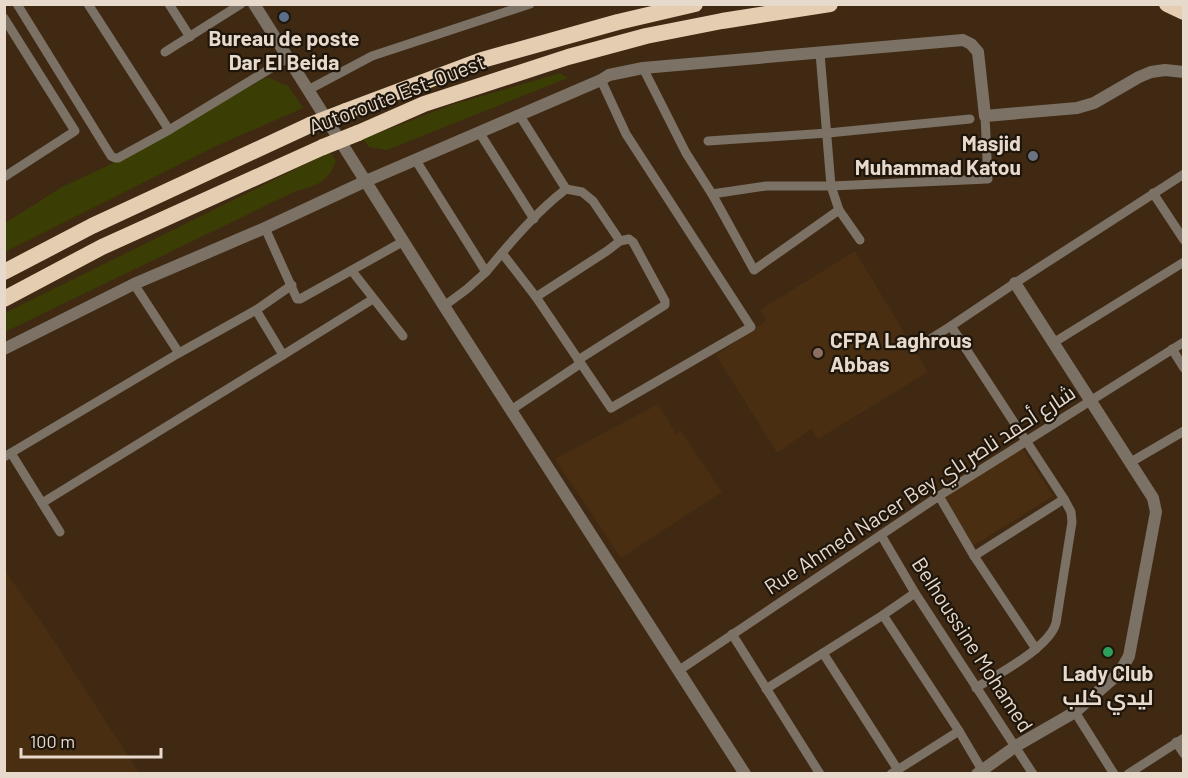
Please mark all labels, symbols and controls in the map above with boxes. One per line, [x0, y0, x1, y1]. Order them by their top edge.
marker: Bureau de poste Dar El Beida [277, 10, 291, 24]
place label: Bureau de poste Dar El Beida [208, 25, 360, 74]
street label: Autoroute Est-Ouest [305, 48, 488, 139]
place label: Masjid Muhammad Katou [855, 130, 1021, 179]
marker: Masjid Muhammad Katou [1026, 149, 1040, 163]
place label: CFPA Laghrous Abbas [830, 327, 972, 376]
marker: CFPA Laghrous Abbas [811, 346, 825, 360]
street label: Rue Ahmed Nacer Bey شارع أحمد ناصر باي [759, 379, 1082, 603]
street label: Belhoussine Mohamed [907, 552, 1039, 736]
marker: Lady Club ليدي كلب [1101, 645, 1115, 659]
place label: Lady Club ليدي كلب [1063, 660, 1154, 715]
scale bar [21, 721, 160, 759]
text: 100 m [30, 730, 75, 752]

